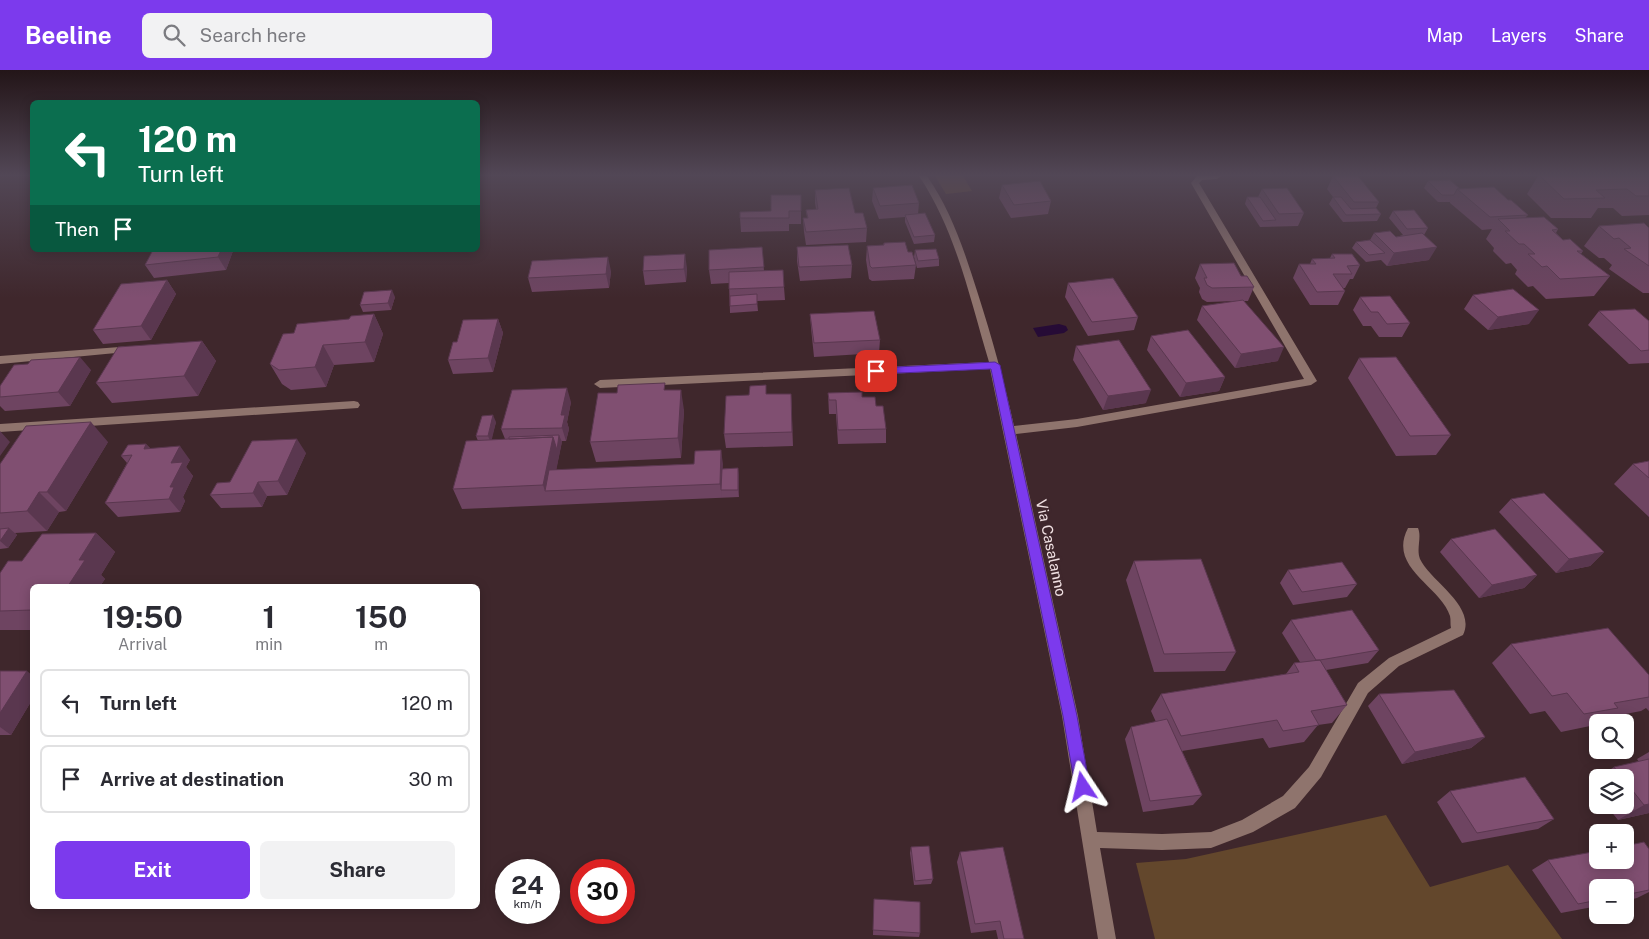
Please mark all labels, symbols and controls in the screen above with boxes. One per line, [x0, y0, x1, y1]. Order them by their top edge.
search box [142, 13, 492, 58]
text: Beeline [25, 21, 112, 49]
icon: search [160, 21, 188, 49]
text: Search here [200, 24, 306, 46]
text: Map [1427, 25, 1463, 46]
text: Layers [1491, 25, 1547, 46]
text: Share [1575, 25, 1624, 46]
text: 120 m [138, 119, 237, 160]
icon: left [55, 120, 120, 185]
text: Turn left [138, 161, 224, 187]
icon: arrive [109, 215, 137, 243]
text: Then [55, 218, 99, 240]
pin [855, 350, 897, 392]
icon: arrive [862, 357, 890, 385]
street label: Via Casalanno [1033, 498, 1070, 598]
text: 19:50 [103, 599, 183, 635]
text: 1 [262, 599, 275, 635]
text: 150 [355, 599, 407, 635]
text: Arrival [118, 635, 167, 654]
text: min [255, 635, 282, 654]
text: m [374, 635, 388, 654]
icon: left [57, 689, 85, 717]
text: Turn left [100, 692, 177, 714]
text: 120 m [401, 692, 453, 714]
map controls [1589, 714, 1634, 924]
button: search [1589, 714, 1634, 759]
position arrow [1056, 760, 1108, 812]
icon: arrive [57, 765, 85, 793]
text: Arrive at destination [100, 768, 284, 790]
text: 30 m [408, 768, 453, 790]
button: layers [1589, 769, 1634, 814]
button: + [1589, 824, 1634, 869]
button: Exit [55, 841, 250, 899]
button: Share [260, 841, 455, 899]
speed limit sign: 30 [570, 859, 635, 924]
text: 24 [511, 870, 544, 900]
button: − [1589, 879, 1634, 924]
text: km/h [513, 897, 542, 911]

